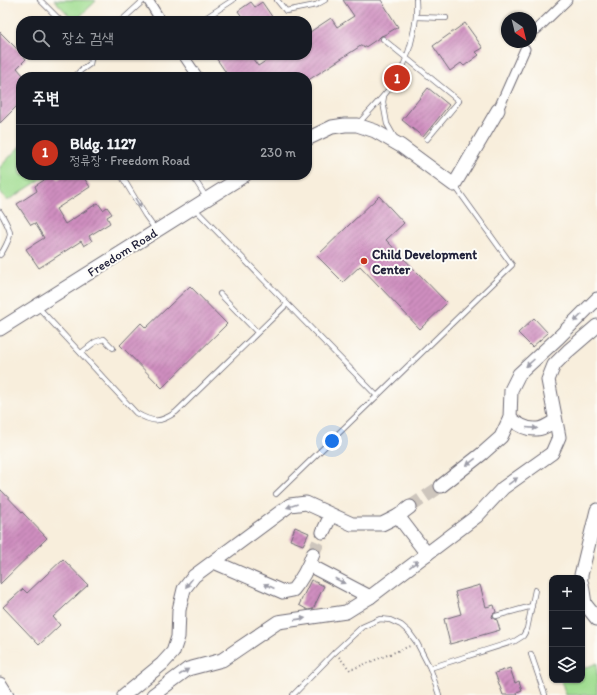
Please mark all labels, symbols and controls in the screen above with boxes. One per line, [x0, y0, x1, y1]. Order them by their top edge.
north arrow [501, 12, 537, 48]
search box [16, 16, 312, 60]
icon: search [30, 27, 52, 49]
text: 장소 검색 [62, 29, 114, 47]
pin: 1 [384, 63, 410, 93]
text: 주변 [32, 88, 59, 108]
text: Bldg. 1127 [70, 135, 136, 153]
text: 1 [42, 145, 48, 160]
text: 230 m [260, 145, 296, 160]
text: 정류장 · Freedom Road [70, 153, 190, 168]
one-way arrow [134, 198, 142, 208]
street label: Freedom Road [85, 225, 160, 280]
place label: Child Development Center [372, 247, 477, 277]
marker: Child Development Center [359, 256, 369, 266]
one-way arrow [573, 313, 583, 323]
one-way arrow [525, 358, 535, 368]
one-way arrow [526, 425, 538, 431]
your location [322, 431, 342, 451]
one-way arrow [466, 458, 477, 466]
one-way arrow [508, 477, 519, 485]
one-way arrow [286, 503, 298, 509]
one-way arrow [408, 559, 419, 568]
map controls [549, 575, 585, 683]
button: + [549, 575, 585, 611]
one-way arrow [184, 578, 193, 589]
one-way arrow [334, 578, 345, 584]
one-way arrow [263, 583, 275, 589]
button: − [549, 611, 585, 647]
one-way arrow [294, 616, 306, 622]
button: layers [549, 647, 585, 683]
one-way arrow [178, 669, 190, 676]

